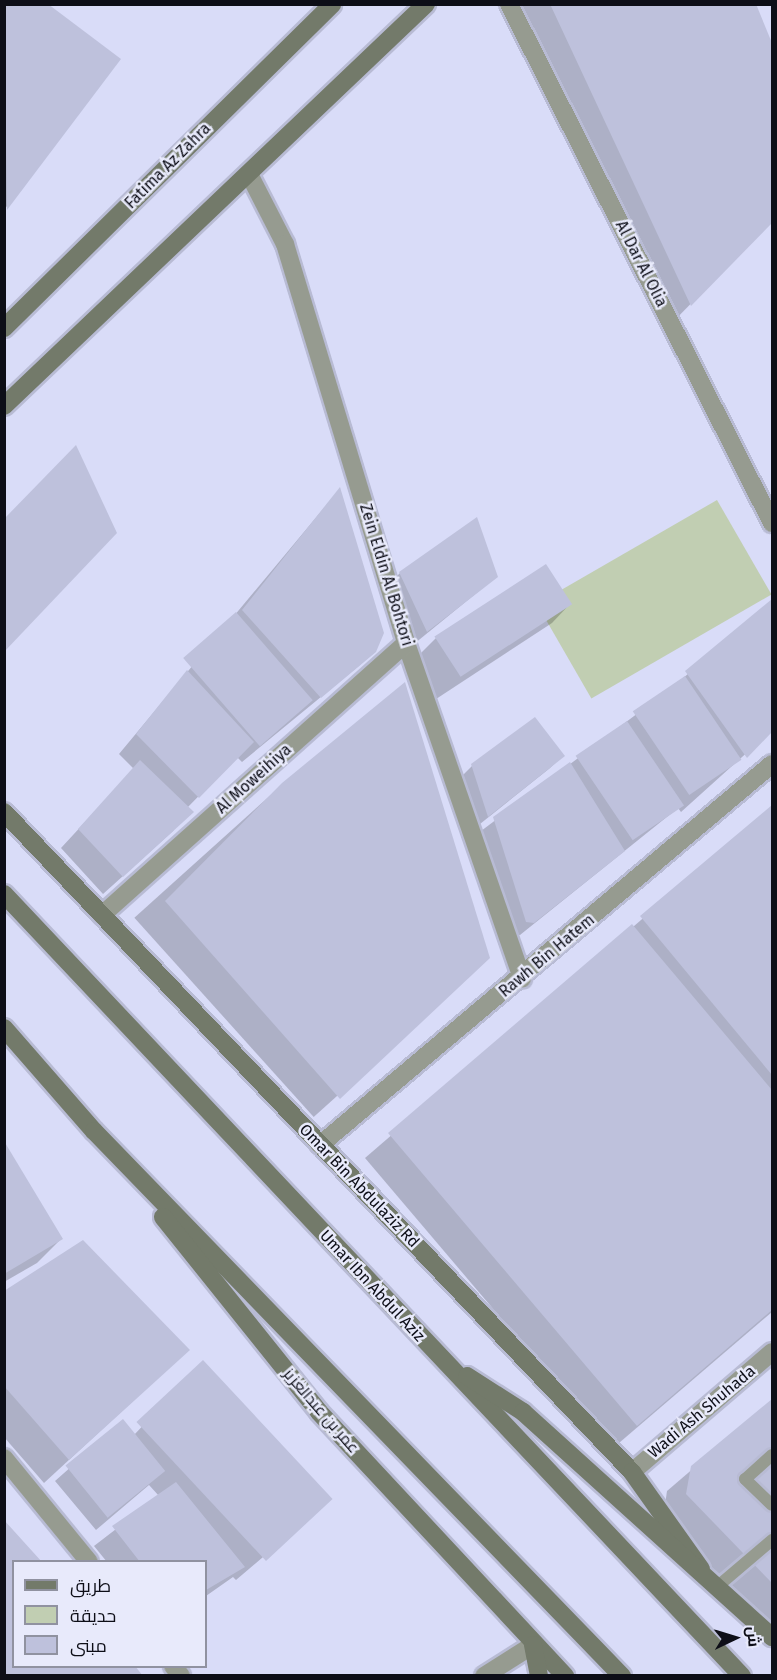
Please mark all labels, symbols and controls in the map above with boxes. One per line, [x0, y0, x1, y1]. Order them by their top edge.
street label: Fatima Az Zahra [121, 119, 215, 213]
street label: Al Dar Al Olia [611, 218, 671, 310]
street label: Zein Eldin Al Bohtori [355, 502, 417, 648]
street label: Al Moweihiya [212, 740, 296, 818]
street label: Rawh Bin Hatem [495, 911, 599, 1001]
street label: Omar Bin Abdulaziz Rd [295, 1120, 423, 1252]
street label: Umar Ibn Abdul Aziz [315, 1226, 429, 1346]
street label: Wadi Ash Shuhada [645, 1362, 759, 1462]
street label: عمر بن عبدالعزيز [279, 1365, 363, 1457]
legend [12, 1560, 207, 1668]
text: طريق [70, 1575, 111, 1597]
text: حديقة [70, 1605, 116, 1627]
north arrow [705, 1608, 765, 1668]
text: ش [743, 1626, 764, 1648]
text: مبنى [70, 1635, 107, 1657]

